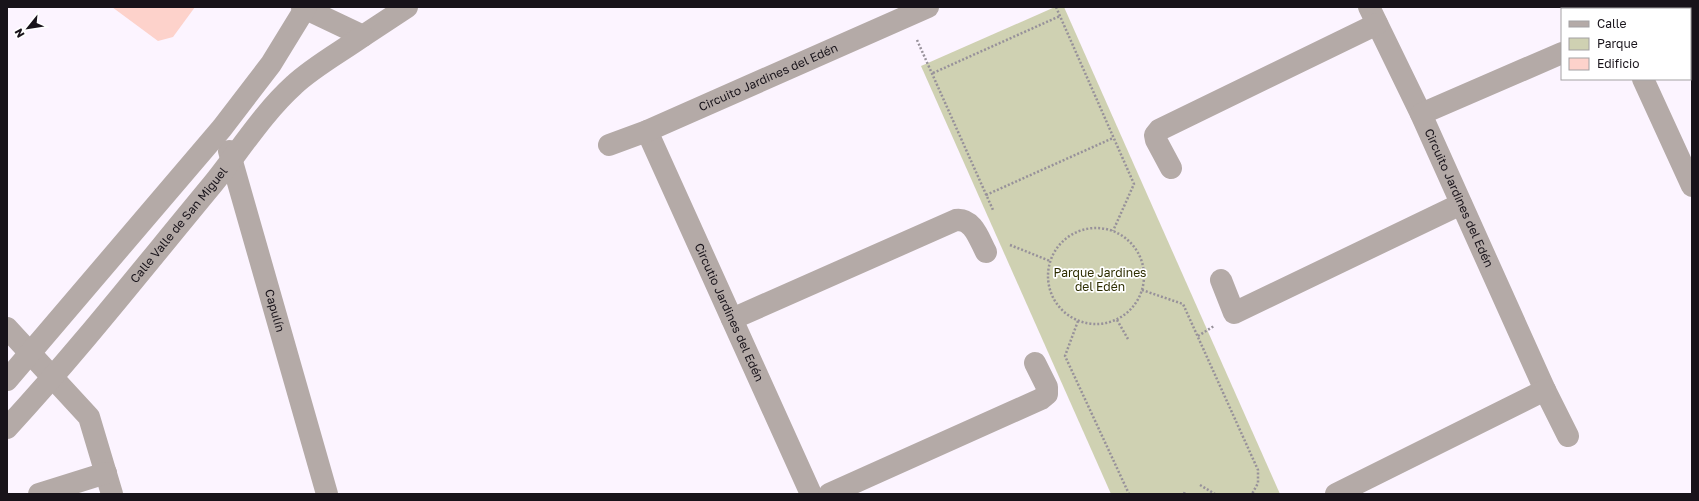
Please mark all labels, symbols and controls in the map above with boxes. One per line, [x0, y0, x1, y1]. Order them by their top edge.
north arrow [8, 8, 48, 48]
legend [1561, 8, 1691, 80]
text: Calle [1597, 16, 1627, 31]
text: N [11, 26, 27, 40]
text: Parque [1597, 36, 1638, 51]
street label: Circuito Jardines del Edén [696, 40, 840, 114]
text: Edificio [1597, 56, 1639, 71]
street label: Circuito Jardines del Edén [1421, 126, 1497, 269]
street label: Calle Valle de San Miguel [127, 164, 230, 286]
street label: Circutio Jardines del Edén [692, 240, 767, 384]
park label: Parque Jardines del Edén [1054, 265, 1146, 294]
street label: Capulín [262, 287, 288, 334]

